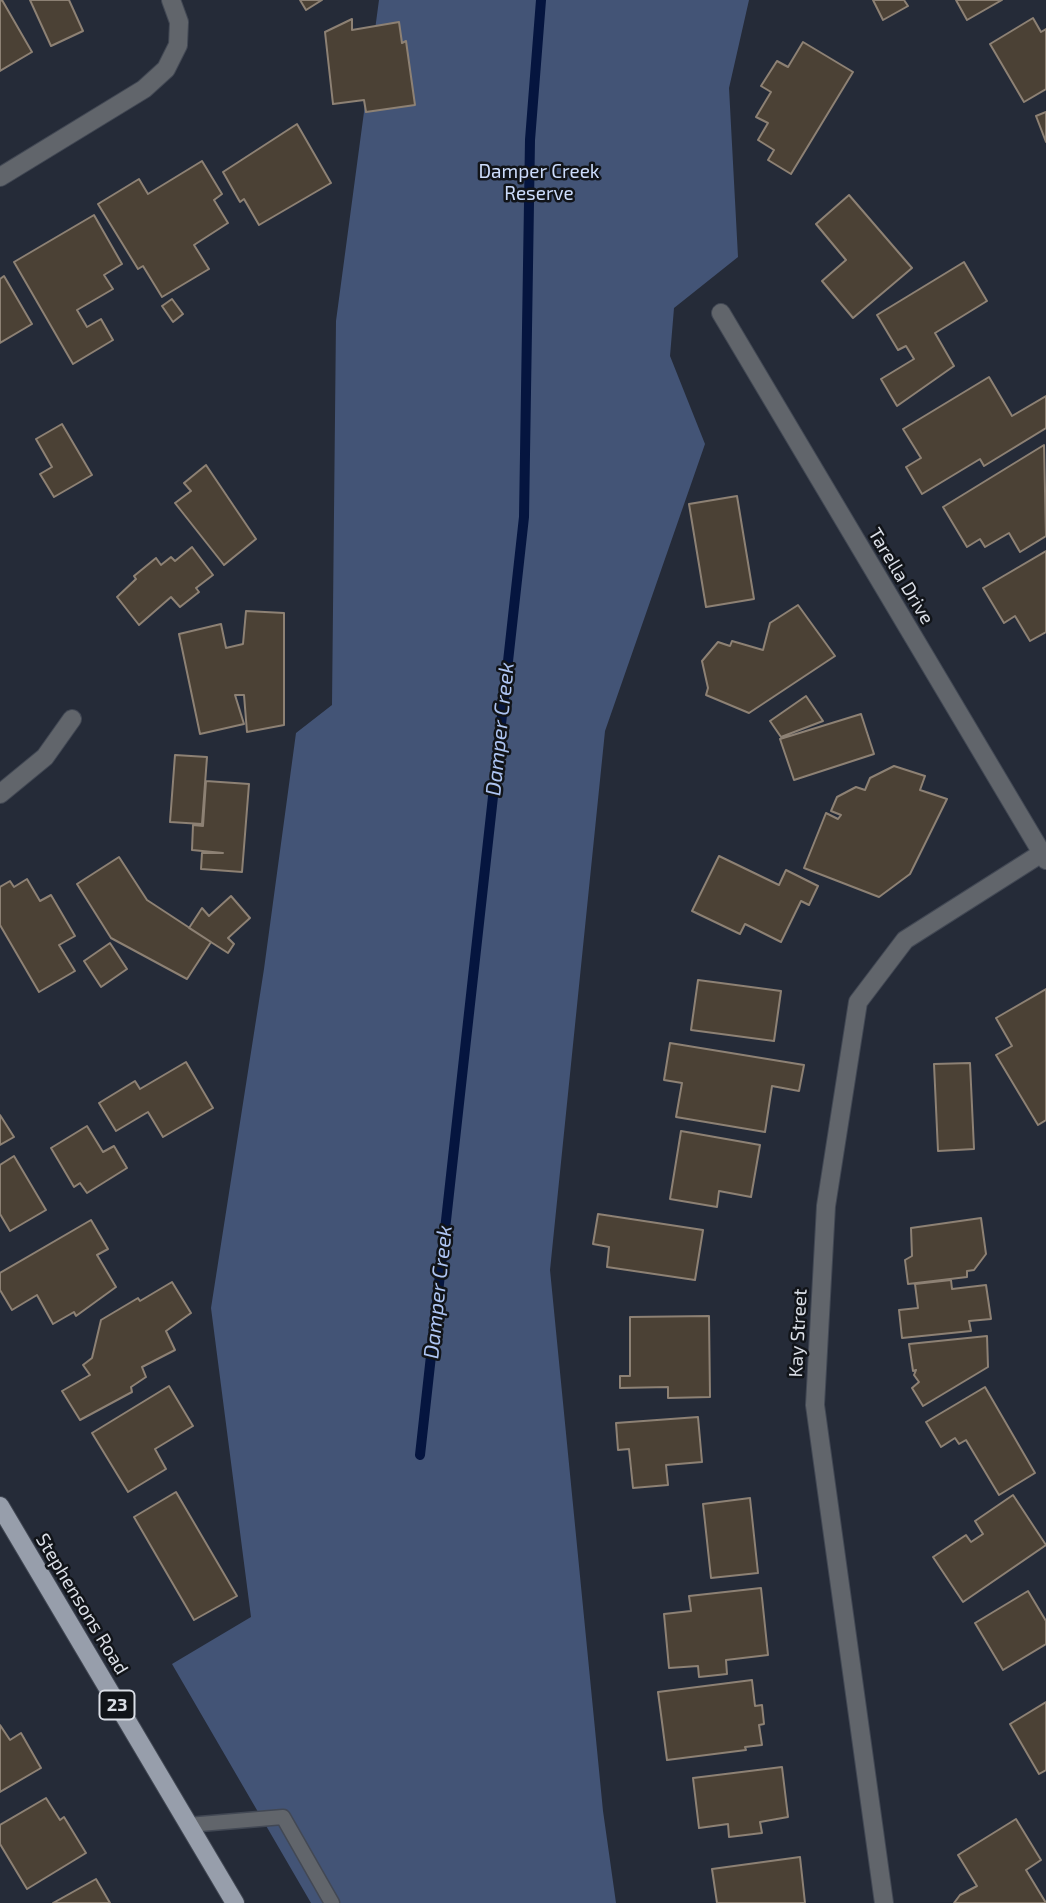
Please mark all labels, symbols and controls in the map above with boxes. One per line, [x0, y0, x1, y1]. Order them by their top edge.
park label: Damper Creek Reserve [478, 161, 600, 205]
street label: Tarella Drive [863, 524, 939, 628]
water label: Damper Creek [480, 661, 520, 797]
water label: Damper Creek [418, 1224, 458, 1360]
street label: Kay Street [784, 1288, 812, 1378]
street label: Stephensons Road [31, 1529, 133, 1679]
road number: 23 [100, 1690, 134, 1720]

